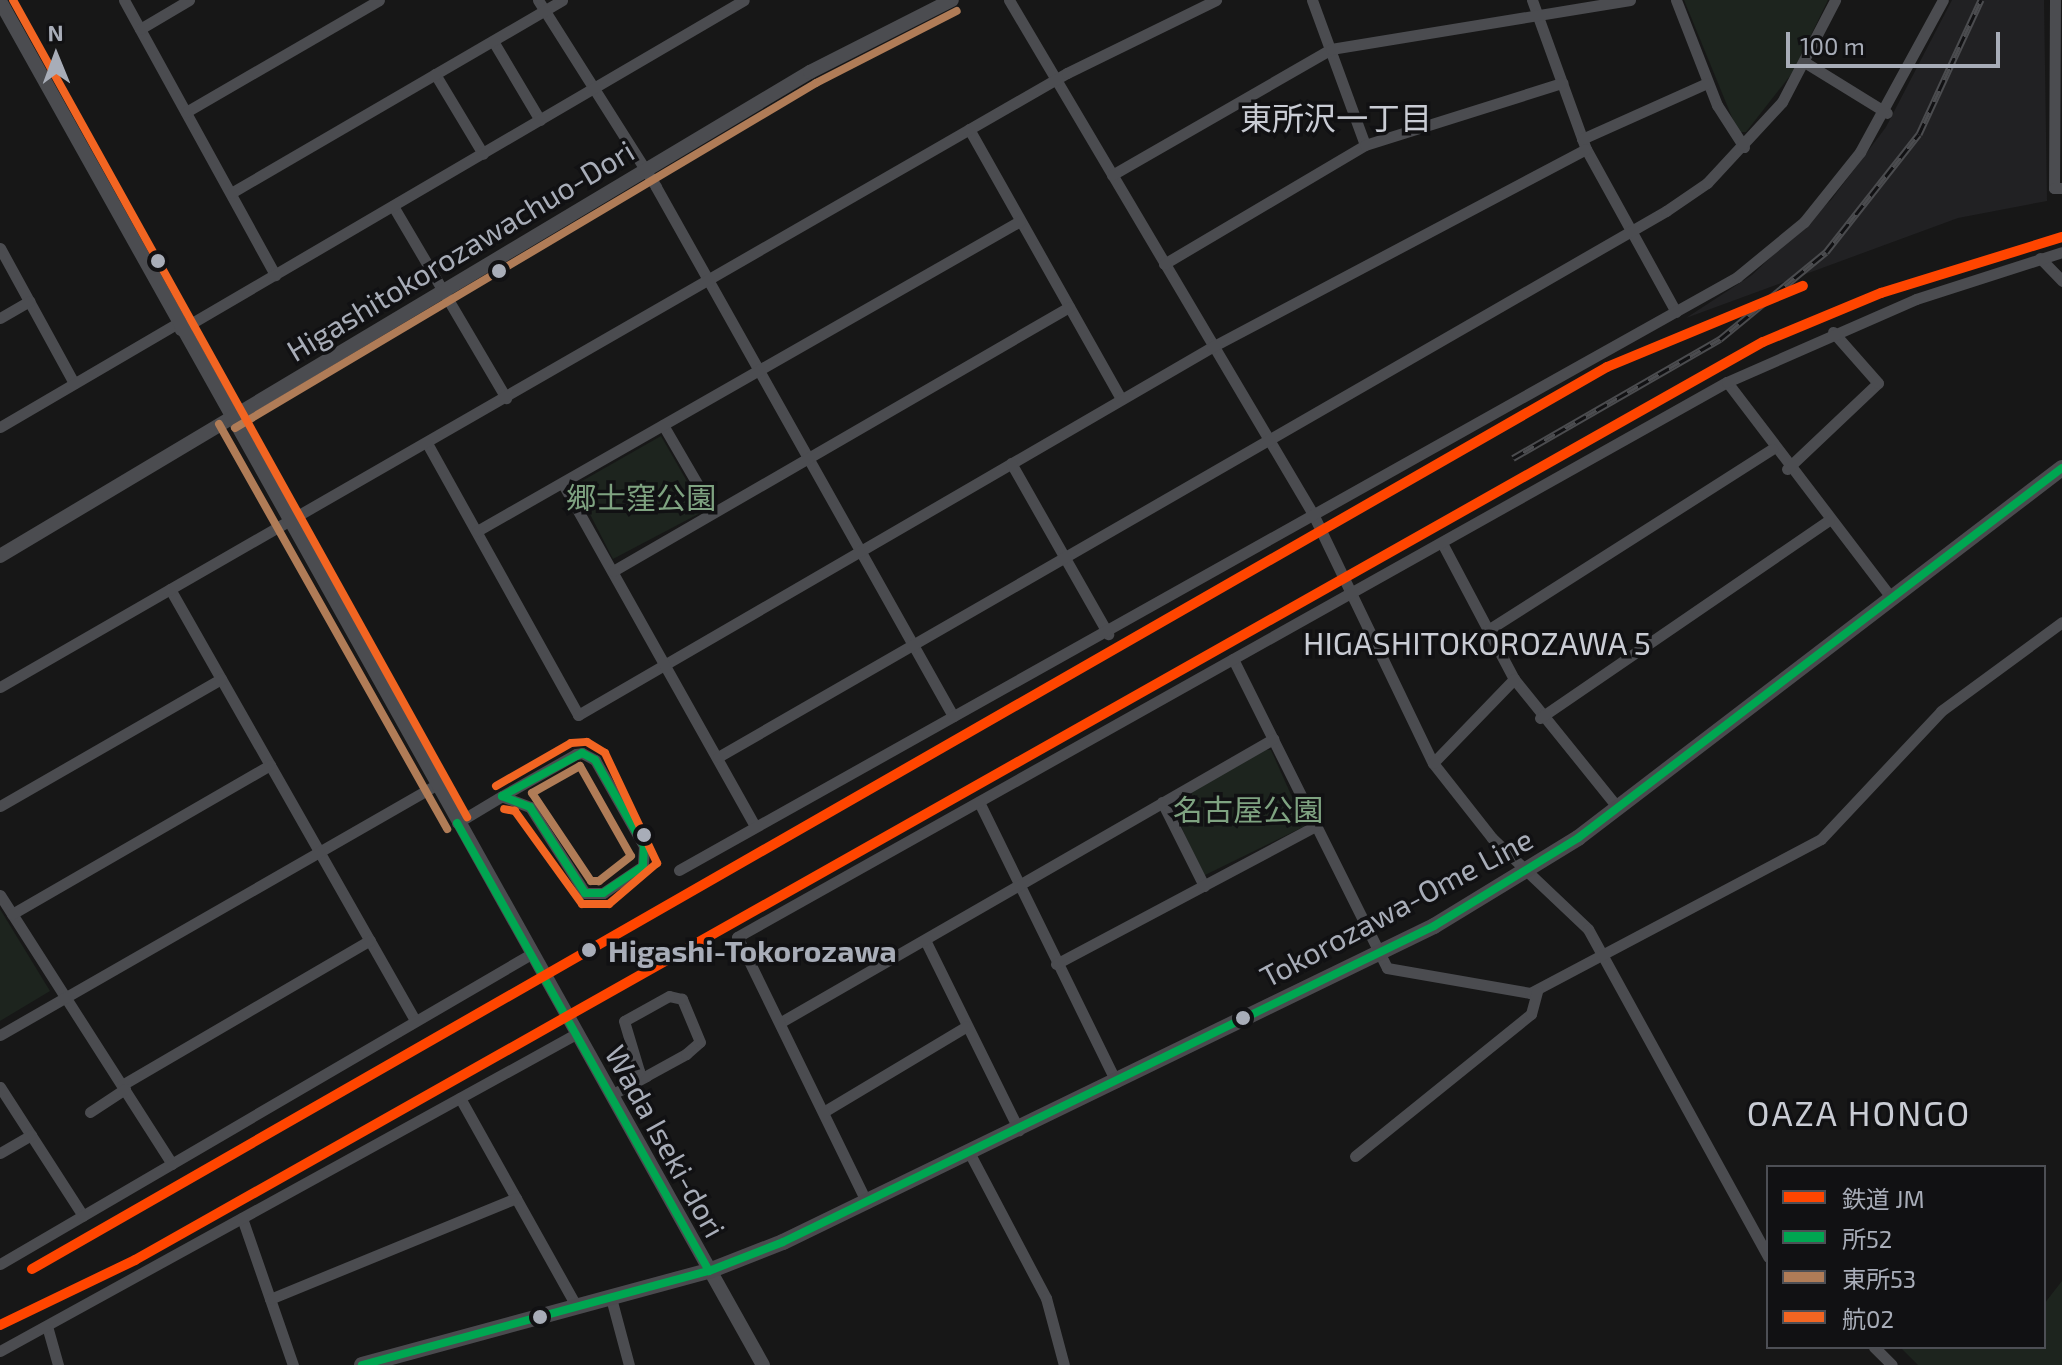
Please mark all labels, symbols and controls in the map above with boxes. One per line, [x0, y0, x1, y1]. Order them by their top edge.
north arrow [16, 16, 96, 96]
scale bar [1790, 16, 2004, 66]
text: N [47, 19, 64, 45]
text: 100 m [1800, 31, 1865, 60]
district label: 東所沢一丁目 [1240, 98, 1432, 136]
street label: Higashitokorozawachuo-Dori [280, 132, 640, 368]
unlabelled marker [150, 253, 166, 269]
unlabelled marker [491, 263, 507, 279]
park label: 郷士窪公園 [566, 479, 716, 515]
district label: HIGASHITOKOROZAWA 5 [1284, 623, 1670, 661]
park label: 名古屋公園 [1173, 791, 1323, 827]
street label: Tokorozawa-Ome Line [1254, 820, 1538, 994]
unlabelled marker [636, 827, 652, 843]
place label: Higashi-Tokorozawa [608, 932, 897, 968]
marker: Higashi-Tokorozawa [577, 938, 601, 962]
unlabelled marker [1235, 1010, 1251, 1026]
street label: Wada Iseki-dori [598, 1039, 734, 1243]
district label: OAZA HONGO [1746, 1093, 1972, 1133]
legend [1766, 1165, 2046, 1349]
text: 鉄道 JM [1842, 1184, 1925, 1213]
text: 所52 [1842, 1224, 1892, 1253]
text: 東所53 [1842, 1264, 1916, 1293]
text: 航02 [1842, 1304, 1894, 1333]
unlabelled marker [532, 1309, 548, 1325]

